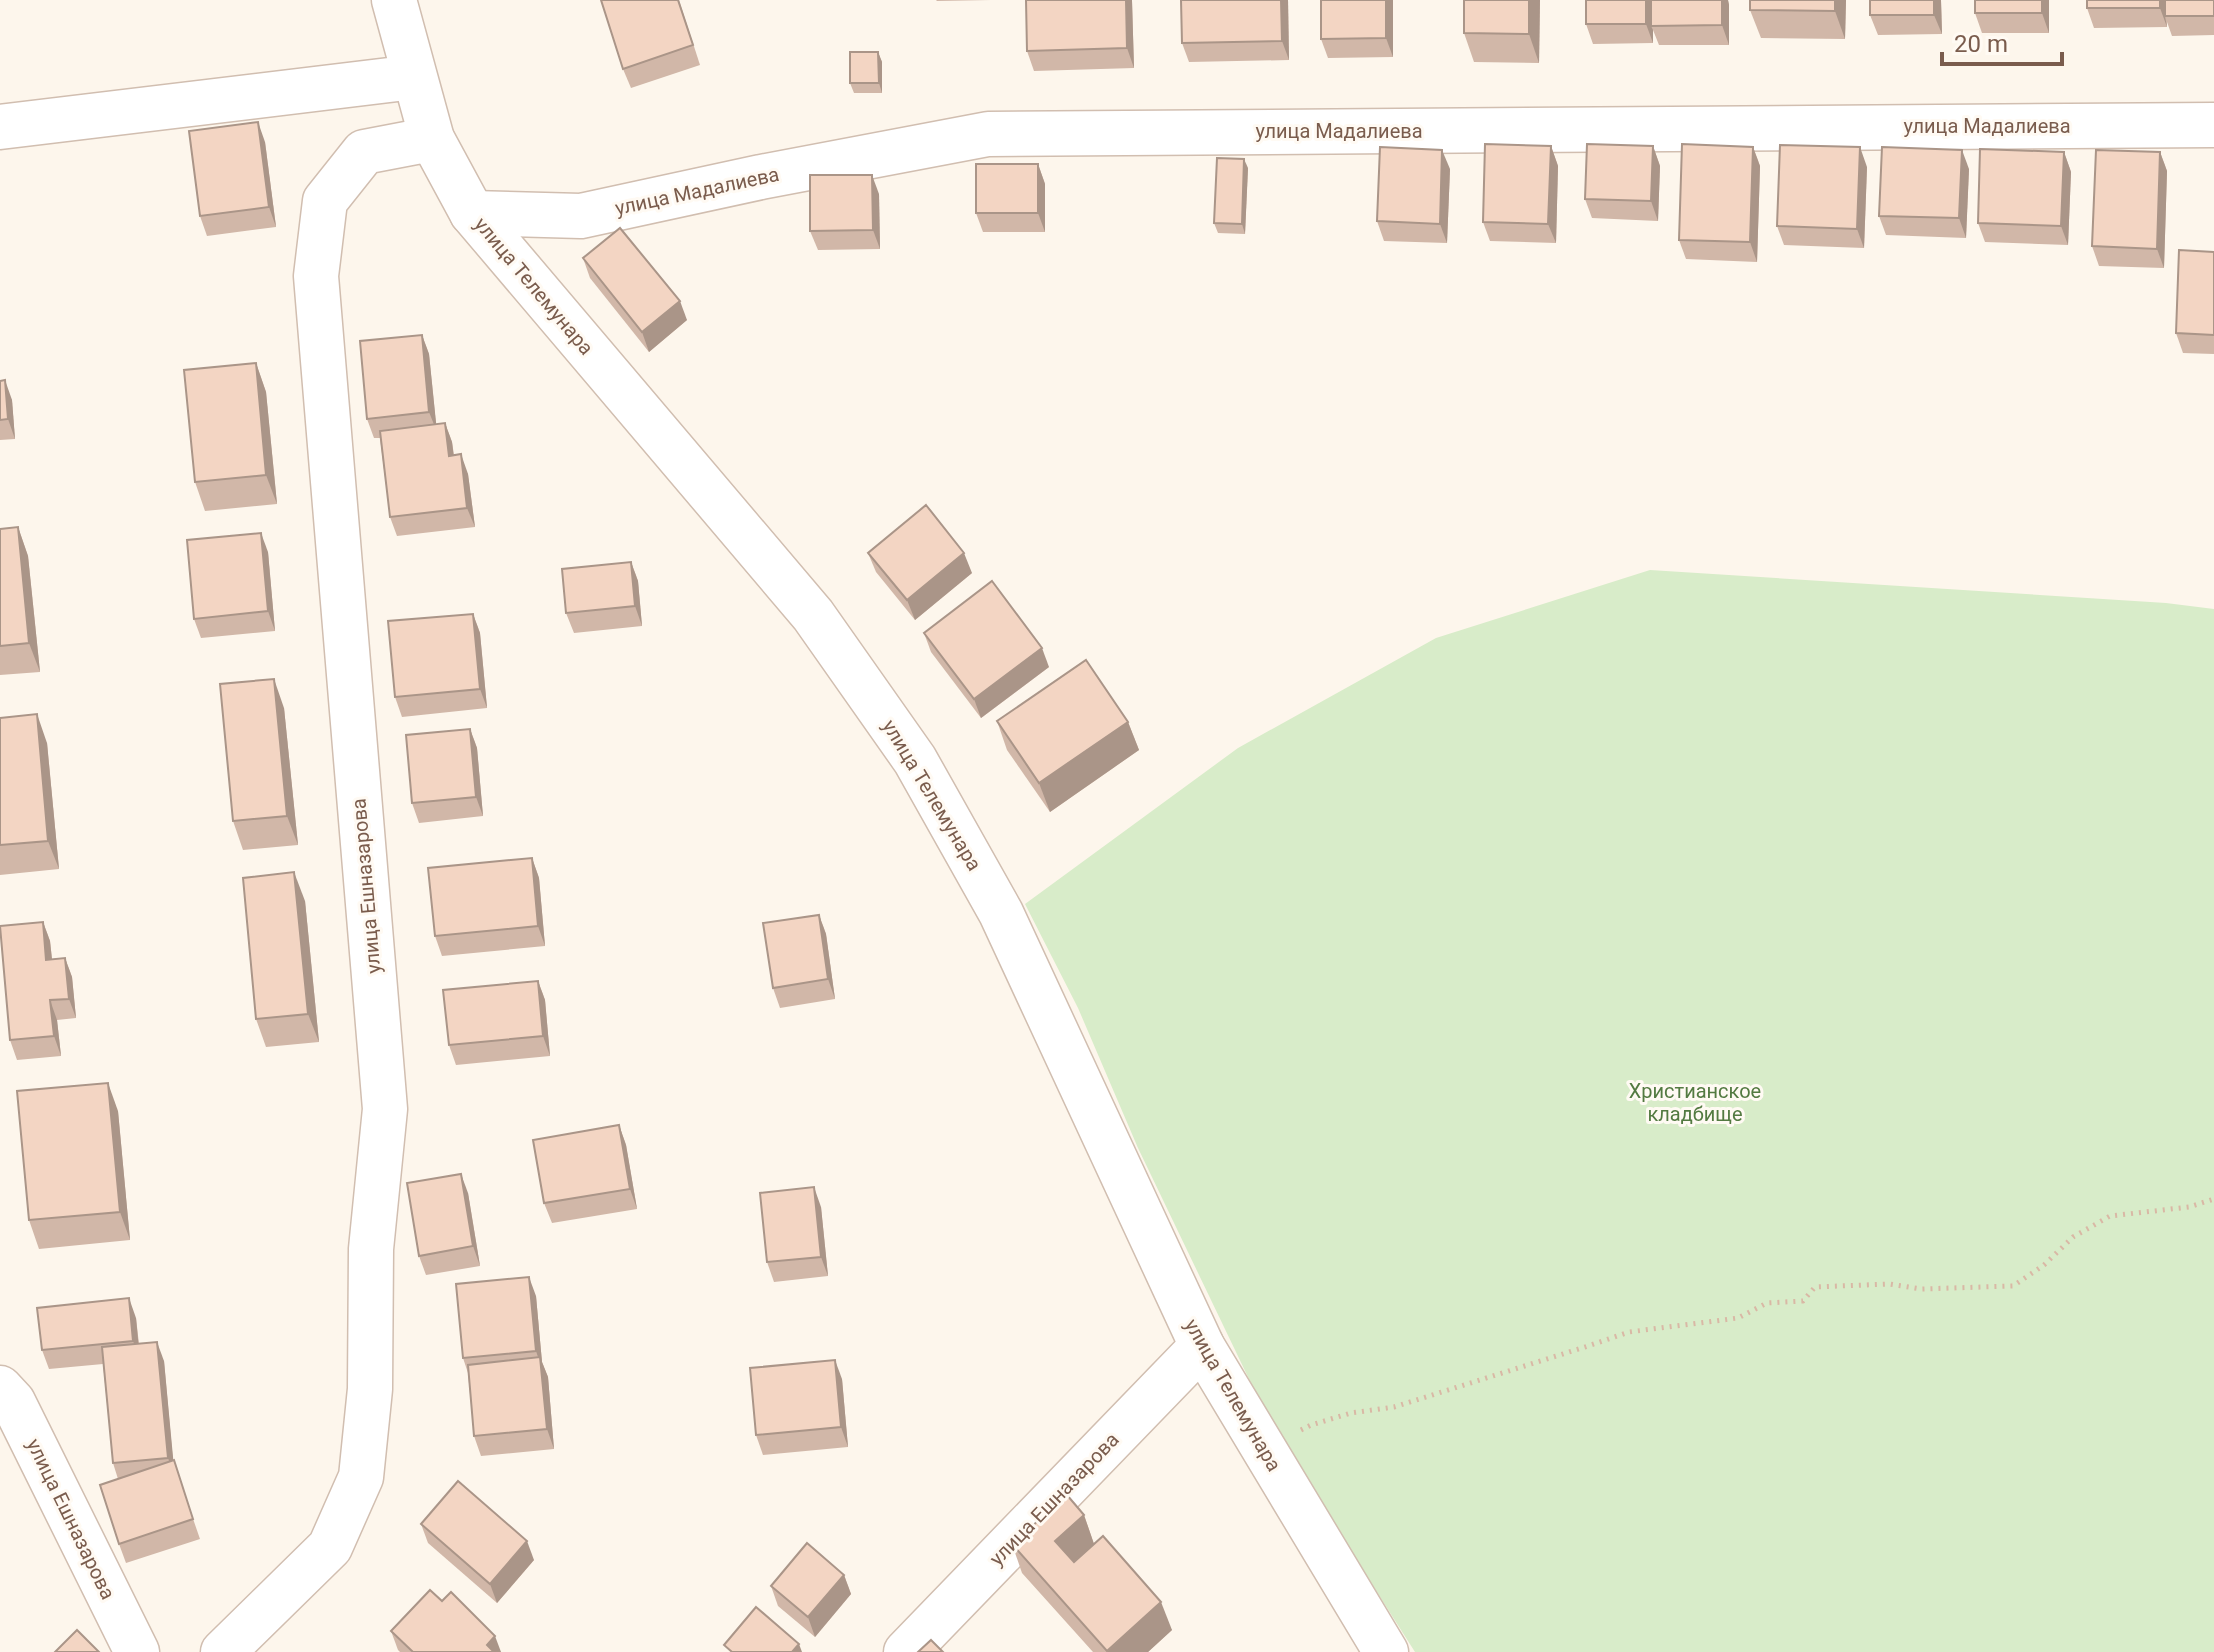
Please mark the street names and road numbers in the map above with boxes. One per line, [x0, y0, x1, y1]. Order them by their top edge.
street label: улица Мадалиева [1903, 114, 2071, 138]
street label: улица Мадалиева [1255, 119, 1423, 143]
street label: улица Мадалиева [613, 162, 781, 220]
street label: улица Телемунара [470, 212, 598, 360]
street label: улица Телемунара [877, 715, 987, 875]
street label: улица Ешназарова [346, 797, 386, 975]
street label: улица Телемунара [1180, 1315, 1286, 1475]
street label: улица Ешназарова [984, 1427, 1124, 1571]
street label: улица Ешназарова [22, 1435, 120, 1603]

